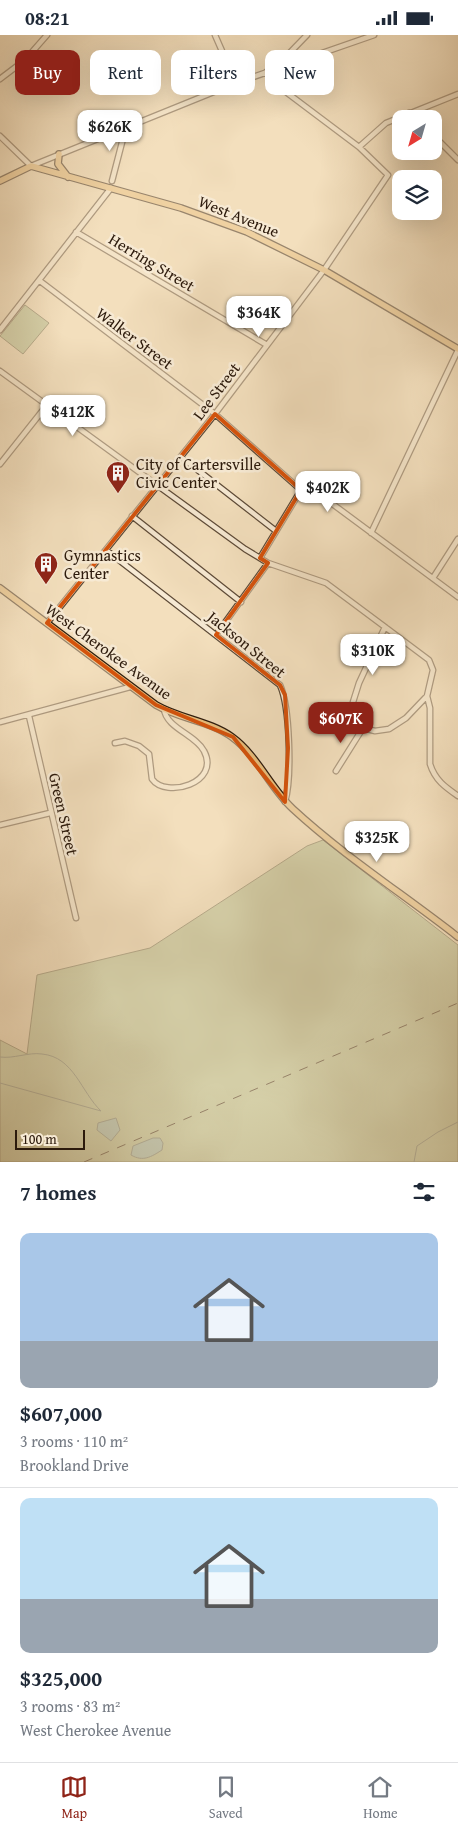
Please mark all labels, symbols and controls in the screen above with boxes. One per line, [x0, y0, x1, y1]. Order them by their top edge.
text: 08:21 [25, 4, 70, 32]
chip: Buy [15, 50, 80, 95]
chip: Rent [90, 50, 161, 95]
chip: Filters [171, 50, 255, 95]
chip: New [265, 50, 334, 95]
pin: $626K [75, 109, 145, 152]
north arrow [392, 110, 442, 160]
map controls [392, 110, 442, 220]
text: $626K [88, 114, 132, 138]
button: layers [392, 170, 442, 220]
street label: West Avenue [195, 189, 283, 243]
street label: Herring Street [104, 227, 200, 297]
pin: $364K [224, 295, 294, 338]
text: $364K [237, 300, 281, 324]
street label: Walker Street [91, 301, 179, 375]
street label: Lee Street [186, 357, 246, 425]
pin: $412K [38, 395, 108, 437]
text: $412K [51, 399, 95, 423]
place label: City of Cartersville Civic Center [136, 452, 261, 494]
building icon: City of Cartersville Civic Center [105, 460, 131, 494]
pin: $402K [293, 471, 363, 513]
text: $402K [306, 475, 350, 499]
place label: Gymnastics Center [64, 543, 141, 585]
building icon: Gymnastics Center [33, 551, 59, 585]
street label: West Cherokee Avenue [41, 597, 177, 705]
street label: Jackson Street [201, 603, 292, 683]
pin: $310K [338, 633, 408, 676]
text: $310K [351, 638, 395, 662]
pin: $607K [306, 701, 376, 744]
text: $607K [319, 706, 363, 730]
street label: Green Street [43, 770, 85, 858]
pin: $325K [342, 821, 412, 863]
text: $325K [355, 825, 399, 849]
scale bar [15, 1127, 85, 1150]
text: 100 m [22, 1129, 57, 1149]
text: 7 homes [20, 1177, 96, 1208]
icon: filters [410, 1178, 438, 1206]
icon: home [184, 1265, 274, 1355]
text: $607,000 [20, 1398, 102, 1429]
text: 3 rooms · 110 m² [20, 1429, 128, 1453]
text: Brookland Drive [20, 1453, 129, 1477]
icon: home [184, 1531, 274, 1621]
text: $325,000 [20, 1663, 102, 1694]
text: 3 rooms · 83 m² [20, 1694, 120, 1718]
text: West Cherokee Avenue [20, 1718, 171, 1742]
tab: Map [60, 1773, 88, 1823]
tab: Saved [209, 1773, 243, 1823]
tab: Home [363, 1773, 398, 1823]

